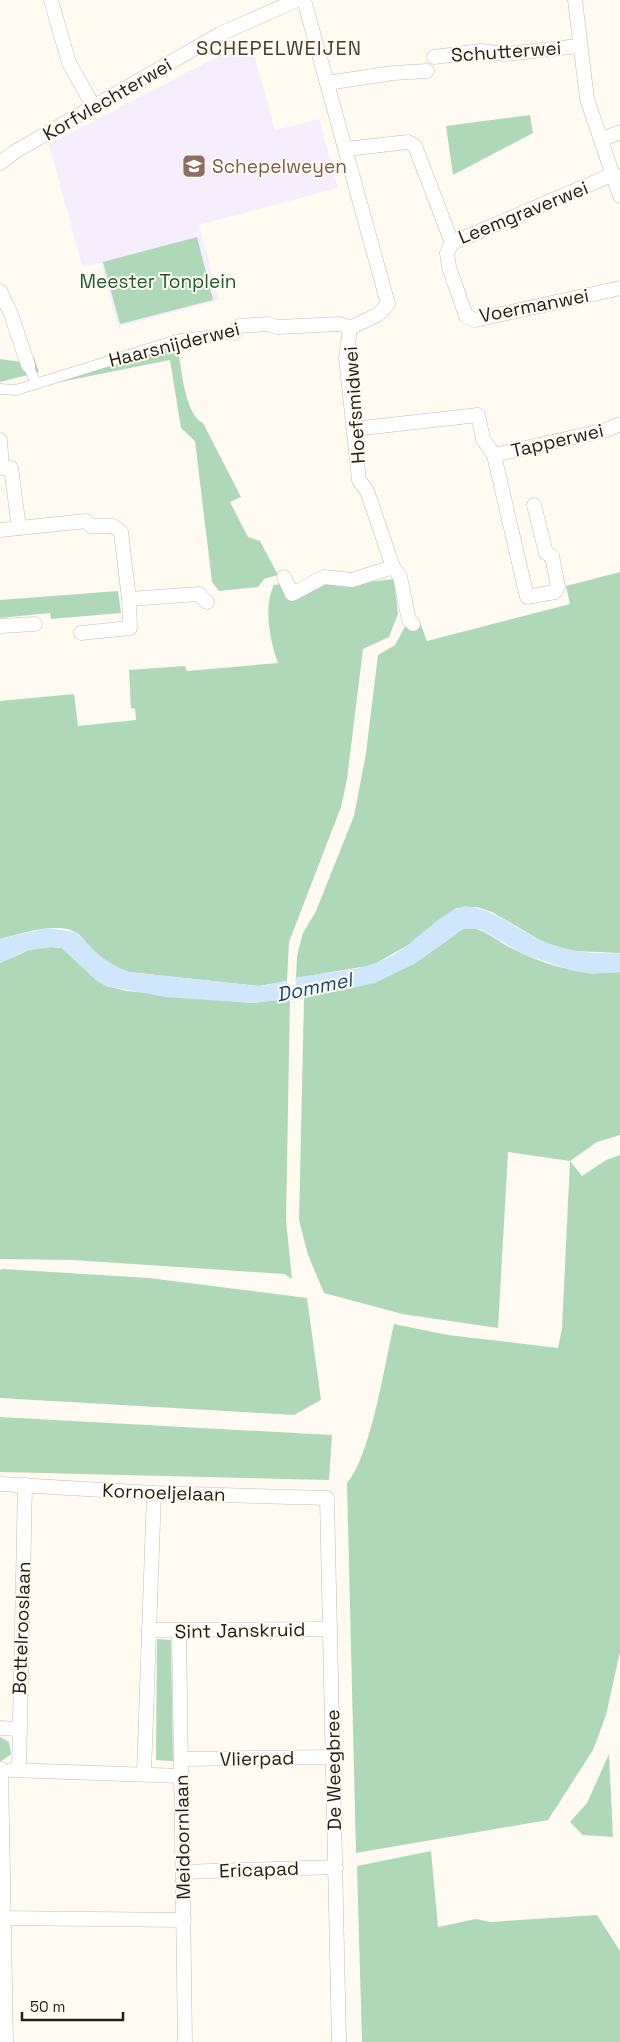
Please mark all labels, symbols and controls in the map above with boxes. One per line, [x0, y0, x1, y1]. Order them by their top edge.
district label: SCHEPELWEIJEN [196, 35, 362, 61]
street label: Schutterwei [450, 35, 562, 68]
street label: Korfvlechterwei [38, 52, 176, 147]
school or university icon: Schepelweyen [181, 153, 207, 179]
place label: Schepelweyen [212, 154, 347, 179]
street label: Leemgraverwei [455, 175, 592, 250]
park label: Meester Tonplein [79, 269, 237, 294]
street label: Voermanwei [477, 283, 591, 328]
street label: Haarsnijderwei [106, 316, 242, 373]
street label: Hoefsmidwei [338, 345, 371, 464]
street label: Tapperwei [508, 418, 606, 463]
water label: Dommel [274, 966, 356, 1008]
street label: Kornoeljelaan [102, 1478, 226, 1507]
street label: Bottelrooslaan [7, 1561, 36, 1695]
street label: Sint Janskruid [174, 1617, 306, 1644]
street label: De Weegbree [320, 1709, 347, 1831]
street label: Vlierpad [219, 1745, 295, 1772]
street label: Meidoornlaan [169, 1774, 196, 1900]
street label: Ericapad [219, 1856, 299, 1883]
scale bar [22, 1990, 124, 2022]
text: 50 m [30, 1997, 65, 2016]

